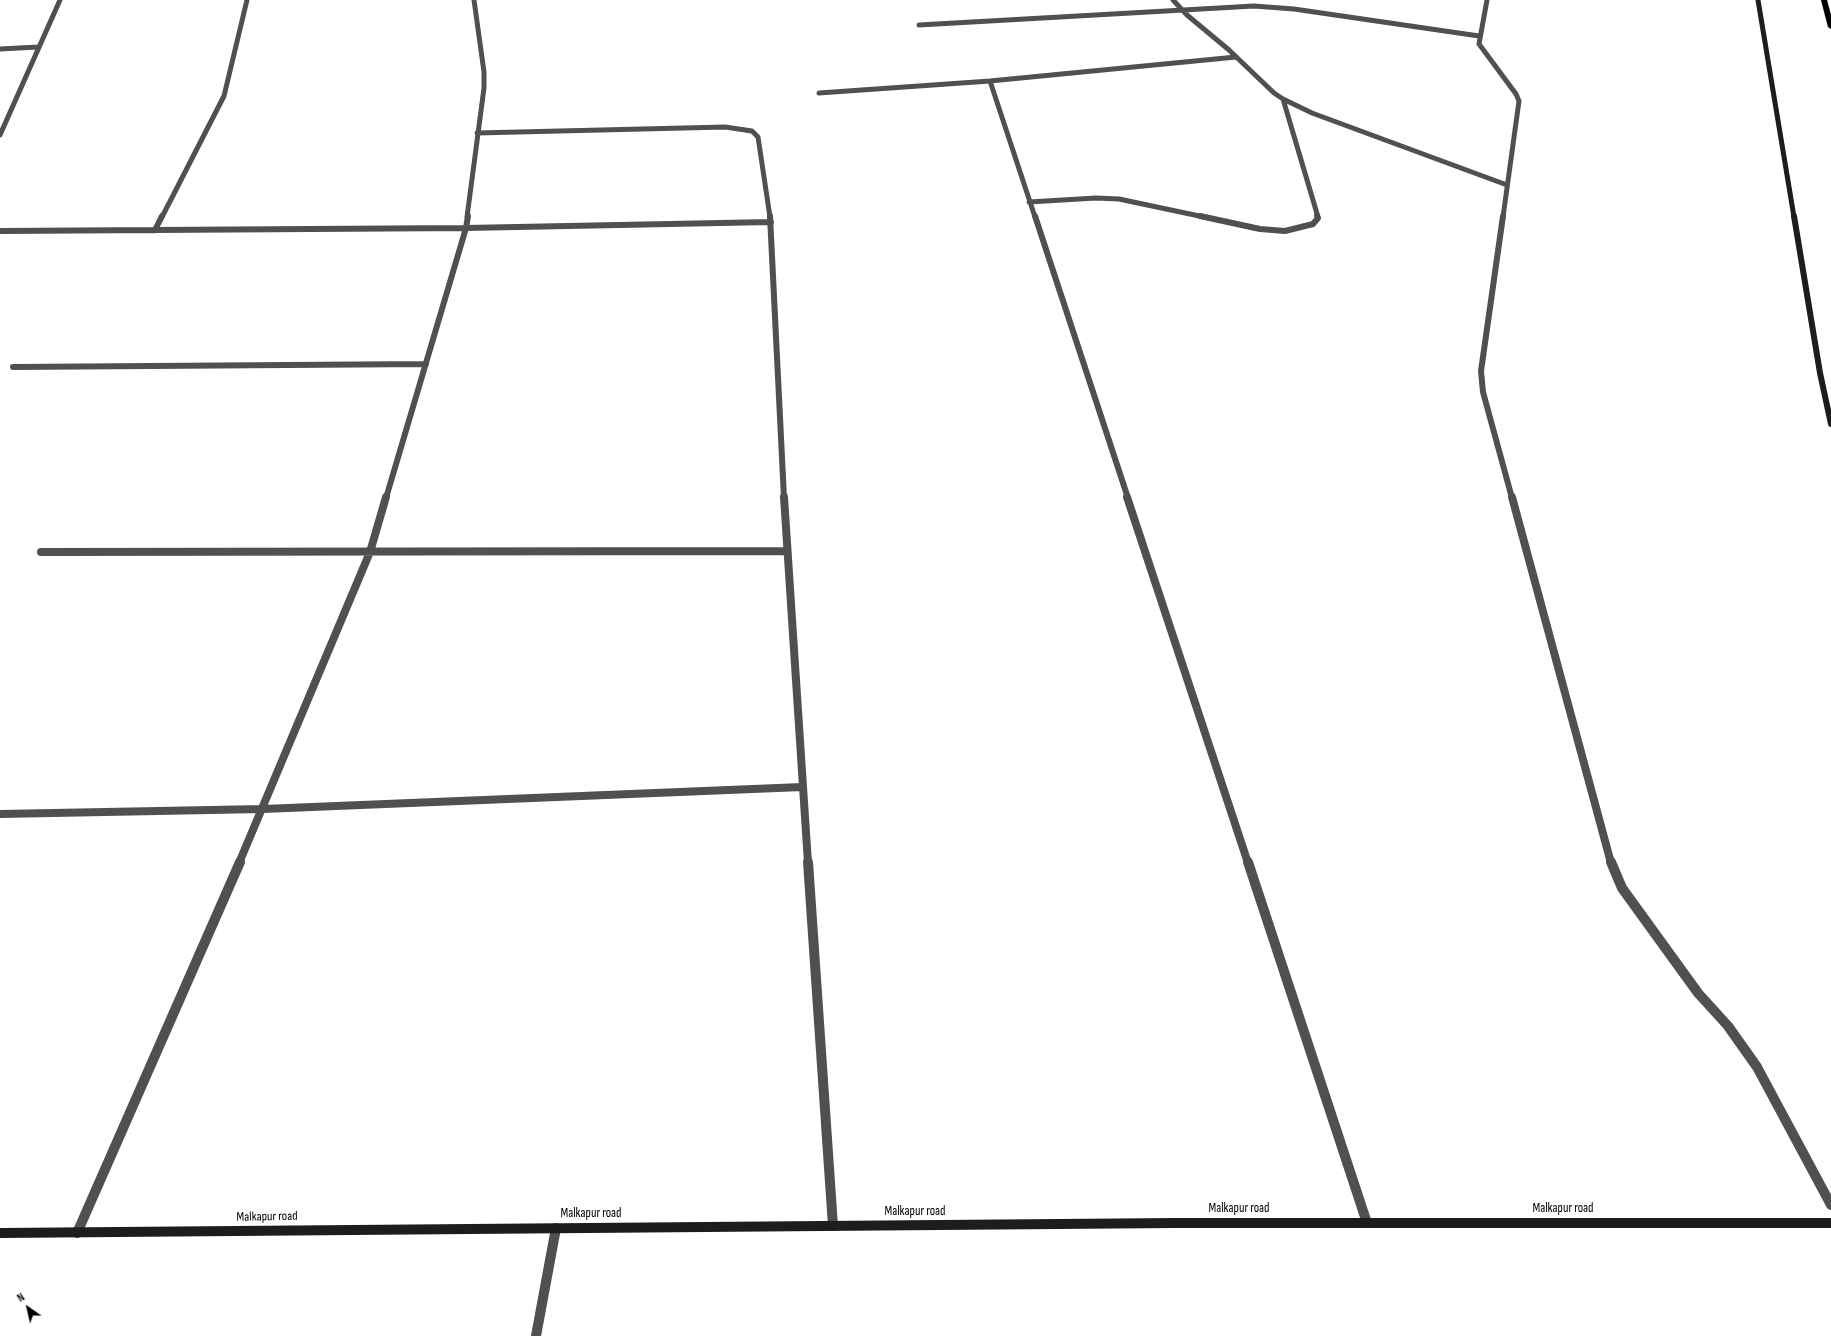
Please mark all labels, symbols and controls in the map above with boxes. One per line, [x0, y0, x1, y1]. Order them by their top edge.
street label: Malkapur road [1208, 1201, 1270, 1217]
street label: Malkapur road [1532, 1201, 1594, 1217]
street label: Malkapur road [884, 1204, 946, 1220]
street label: Malkapur road [560, 1206, 622, 1222]
street label: Malkapur road [236, 1209, 298, 1225]
north arrow [8, 1288, 48, 1328]
text: N [15, 1291, 27, 1305]

